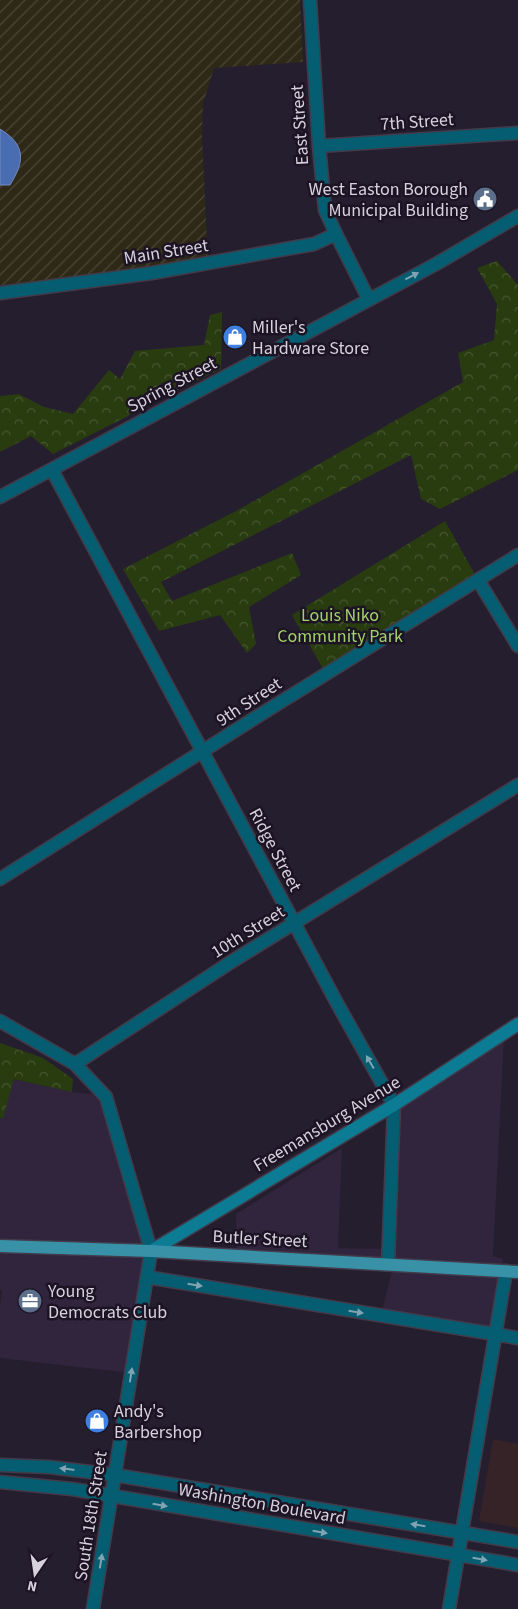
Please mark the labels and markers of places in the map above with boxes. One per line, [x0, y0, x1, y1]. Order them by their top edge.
place label: West Easton Borough Municipal Building [308, 177, 468, 223]
public building icon: West Easton Borough Municipal Building [472, 186, 498, 212]
place label: Miller's Hardware Store [252, 315, 369, 361]
shop icon: Miller's Hardware Store [222, 324, 248, 350]
place label: Young Democrats Club [47, 1279, 167, 1325]
office icon: Young Democrats Club [17, 1288, 43, 1314]
place label: Andy's Barbershop [114, 1399, 202, 1445]
shop icon: Andy's Barbershop [84, 1408, 110, 1434]

